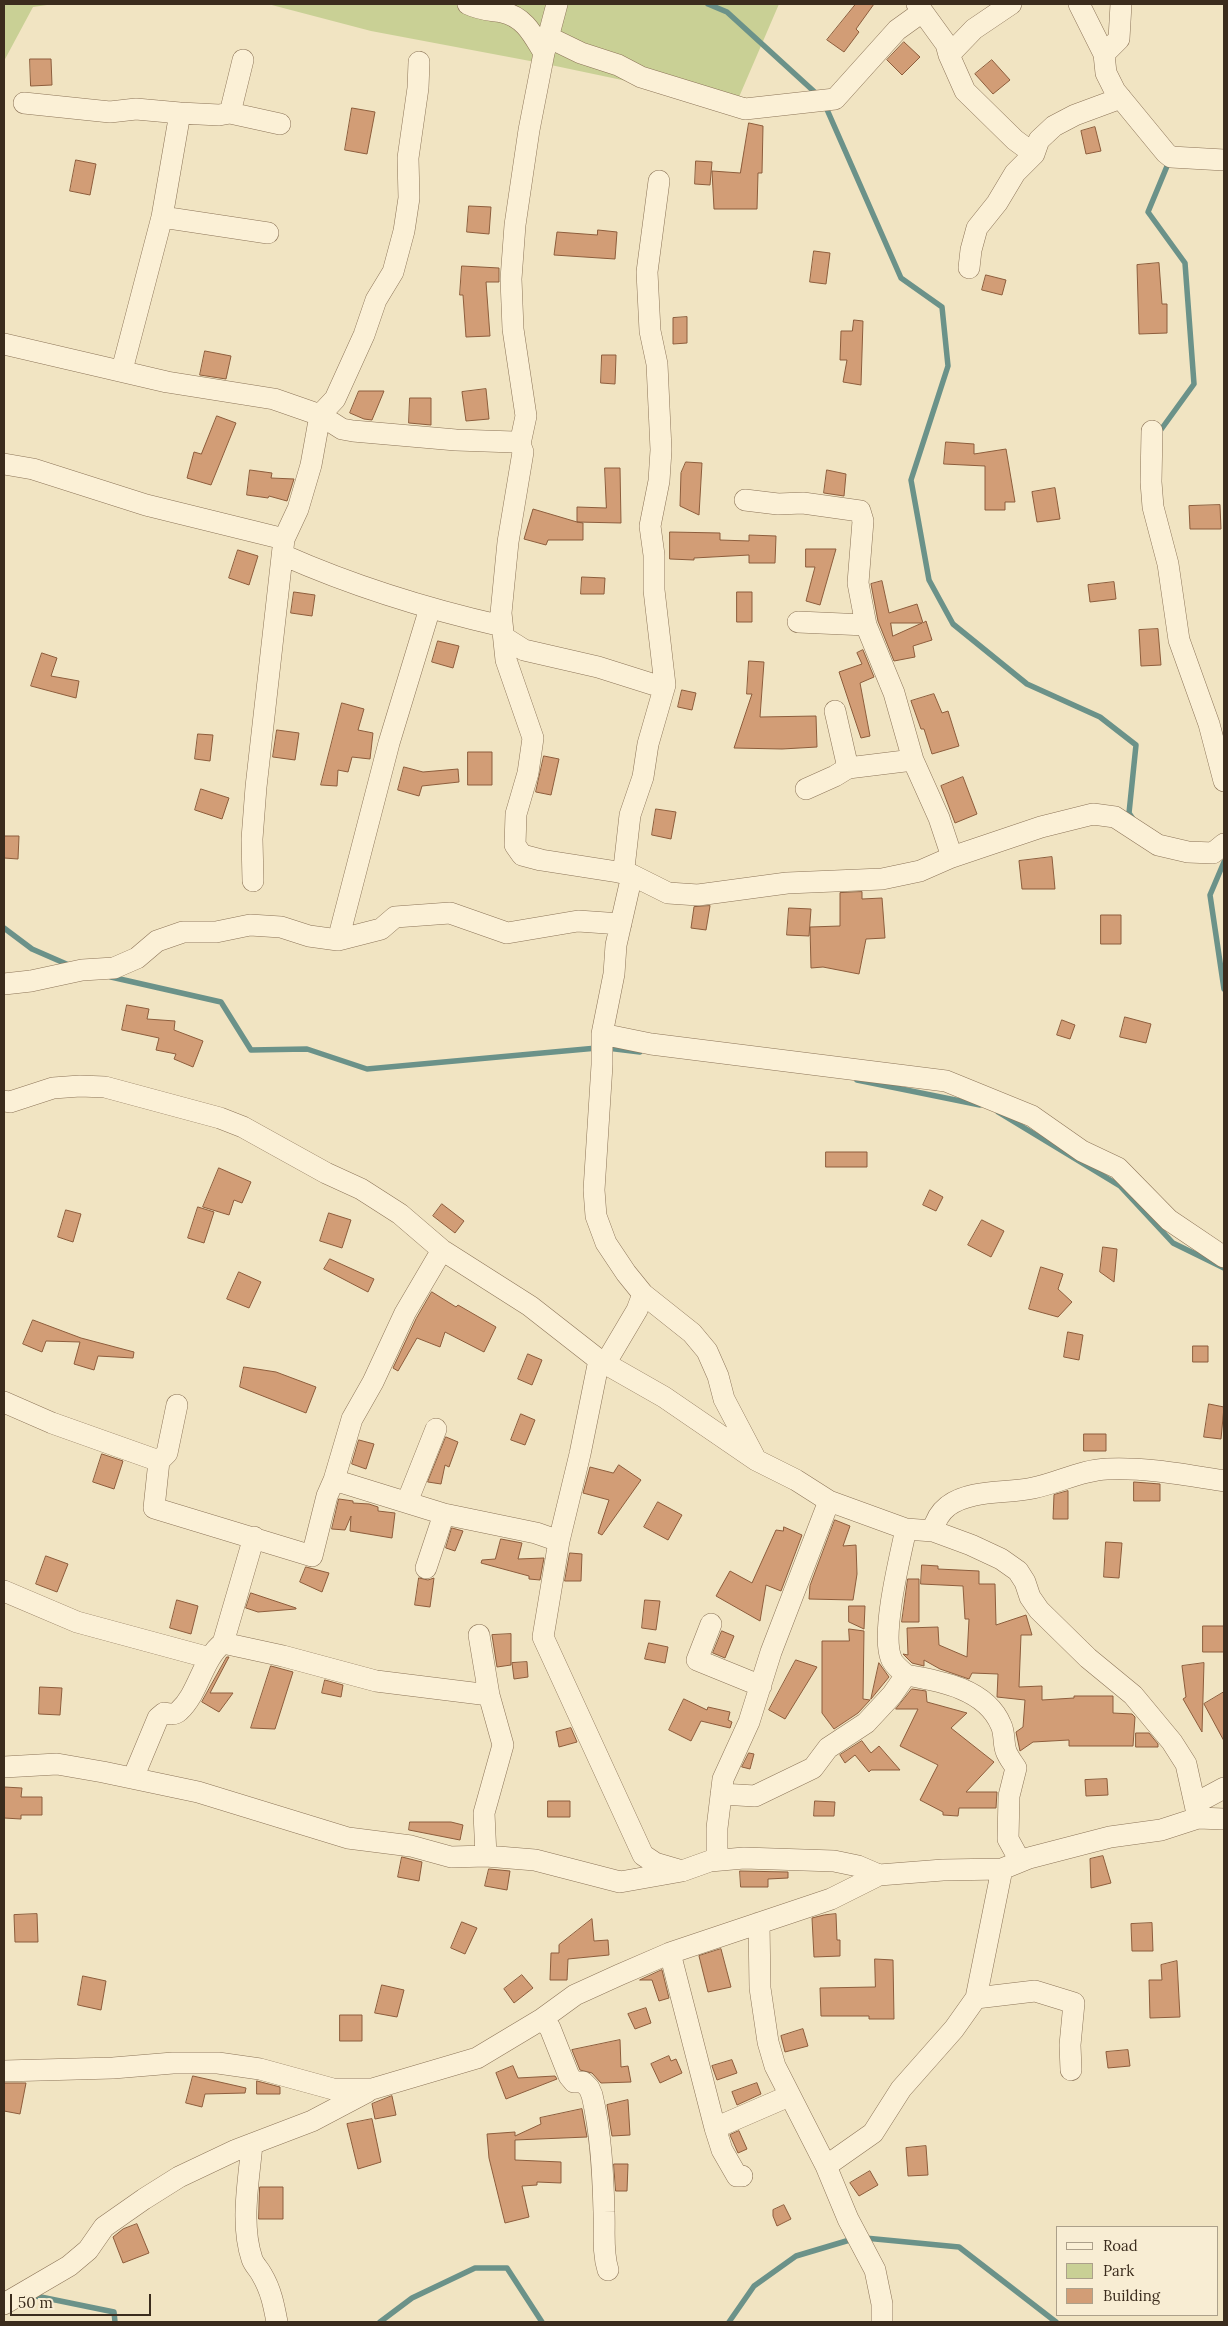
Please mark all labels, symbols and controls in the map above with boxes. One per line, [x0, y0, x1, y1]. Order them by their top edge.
legend [1056, 2226, 1218, 2316]
text: Road [1103, 2236, 1138, 2255]
text: Park [1103, 2261, 1134, 2280]
scale bar [12, 2284, 154, 2316]
text: Building [1103, 2286, 1160, 2305]
text: 50 m [18, 2293, 53, 2312]

